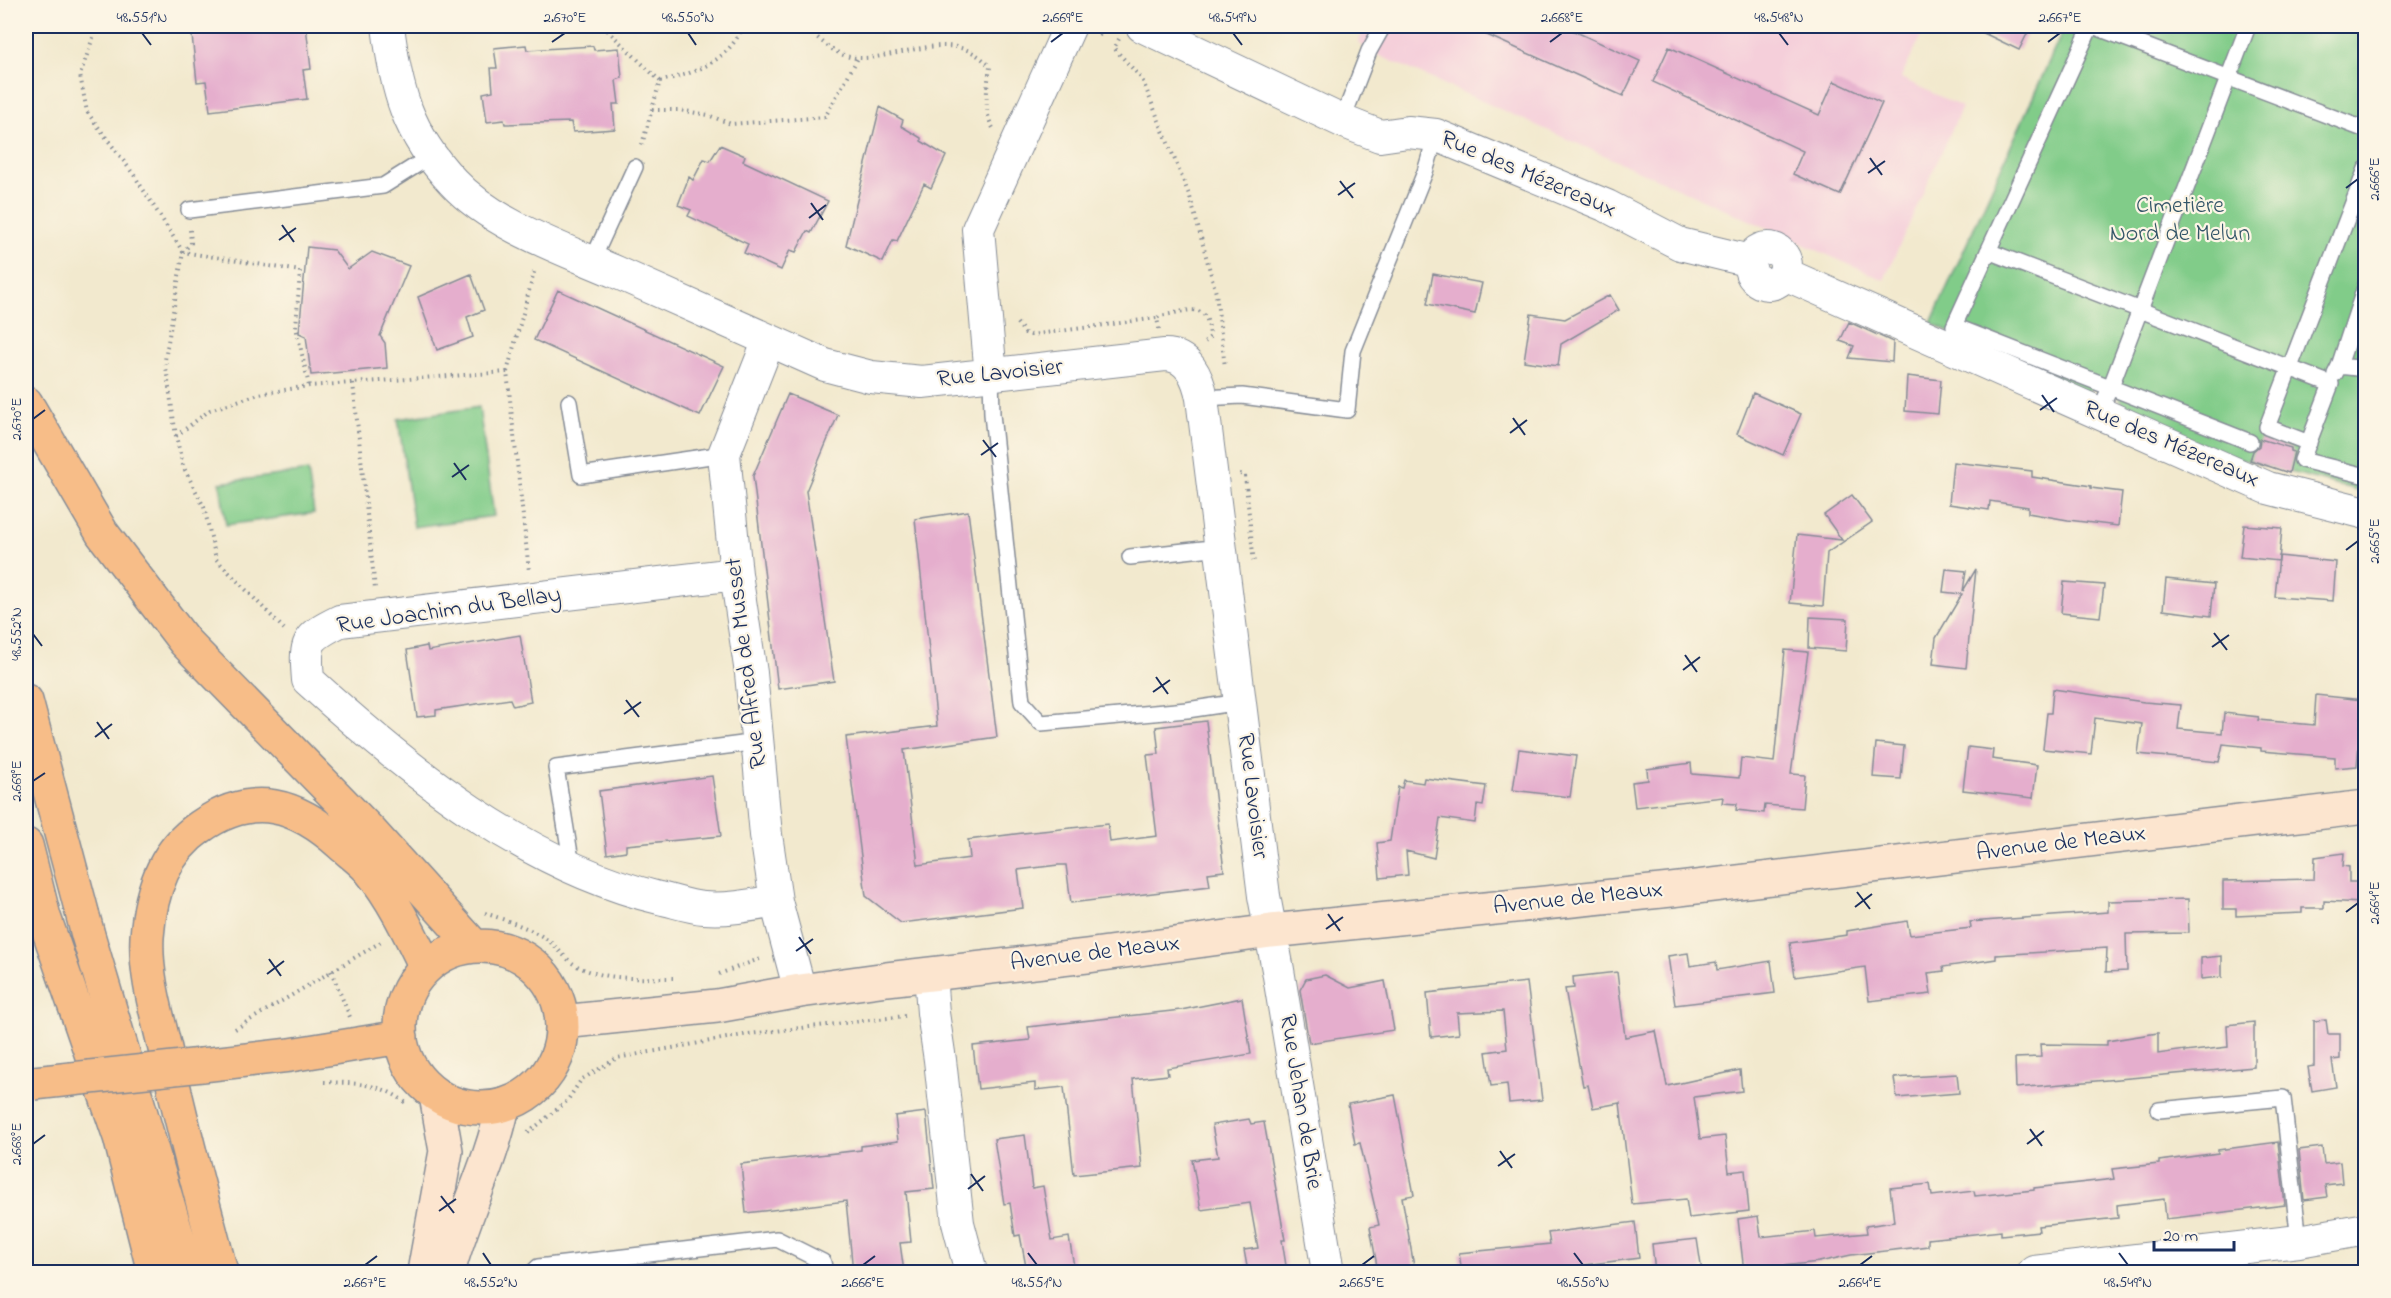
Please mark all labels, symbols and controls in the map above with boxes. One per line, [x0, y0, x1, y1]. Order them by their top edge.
text: 48.551°N [117, 7, 167, 29]
text: 2.670°E [544, 7, 586, 29]
text: 48.550°N [662, 7, 714, 29]
text: 2.669°E [1042, 7, 1084, 29]
text: 48.549°N [1209, 7, 1257, 29]
text: 2.668°E [1541, 7, 1583, 29]
text: 48.548°N [1754, 7, 1804, 29]
text: 2.667°E [2038, 7, 2082, 29]
street label: Rue des Mézereaux [1435, 122, 1621, 228]
text: 2.666°E [2364, 157, 2386, 201]
park label: Cimetière Nord de Melun [2110, 189, 2250, 252]
street label: Rue Lavoisier [935, 350, 1065, 398]
street label: Rue des Mézereaux [2078, 392, 2264, 498]
text: 2.670°E [6, 398, 28, 440]
text: 2.665°E [2364, 518, 2386, 564]
street label: Rue Alfred de Musset [717, 556, 777, 770]
street label: Rue Joachim du Bellay [335, 578, 564, 645]
text: 48.552°N [6, 607, 28, 661]
street label: Rue Lavoisier [1227, 731, 1277, 861]
text: 2.669°E [6, 760, 28, 802]
street label: Avenue de Meaux [1974, 816, 2148, 872]
street label: Avenue de Meaux [1491, 873, 1665, 925]
text: 2.664°E [2364, 881, 2386, 925]
street label: Avenue de Meaux [1008, 926, 1182, 982]
street label: Rue Jehan de Brie [1269, 1012, 1331, 1193]
text: 2.668°E [6, 1123, 28, 1165]
scale bar [2154, 1214, 2234, 1252]
text: 20 m [2163, 1224, 2198, 1250]
text: 2.667°E [343, 1272, 387, 1294]
text: 48.552°N [464, 1272, 518, 1294]
text: 2.666°E [841, 1272, 885, 1294]
text: 48.551°N [1012, 1272, 1062, 1294]
text: 2.665°E [1339, 1272, 1385, 1294]
text: 48.550°N [1557, 1272, 1609, 1294]
text: 2.664°E [1838, 1272, 1882, 1294]
text: 48.549°N [2104, 1272, 2152, 1294]

